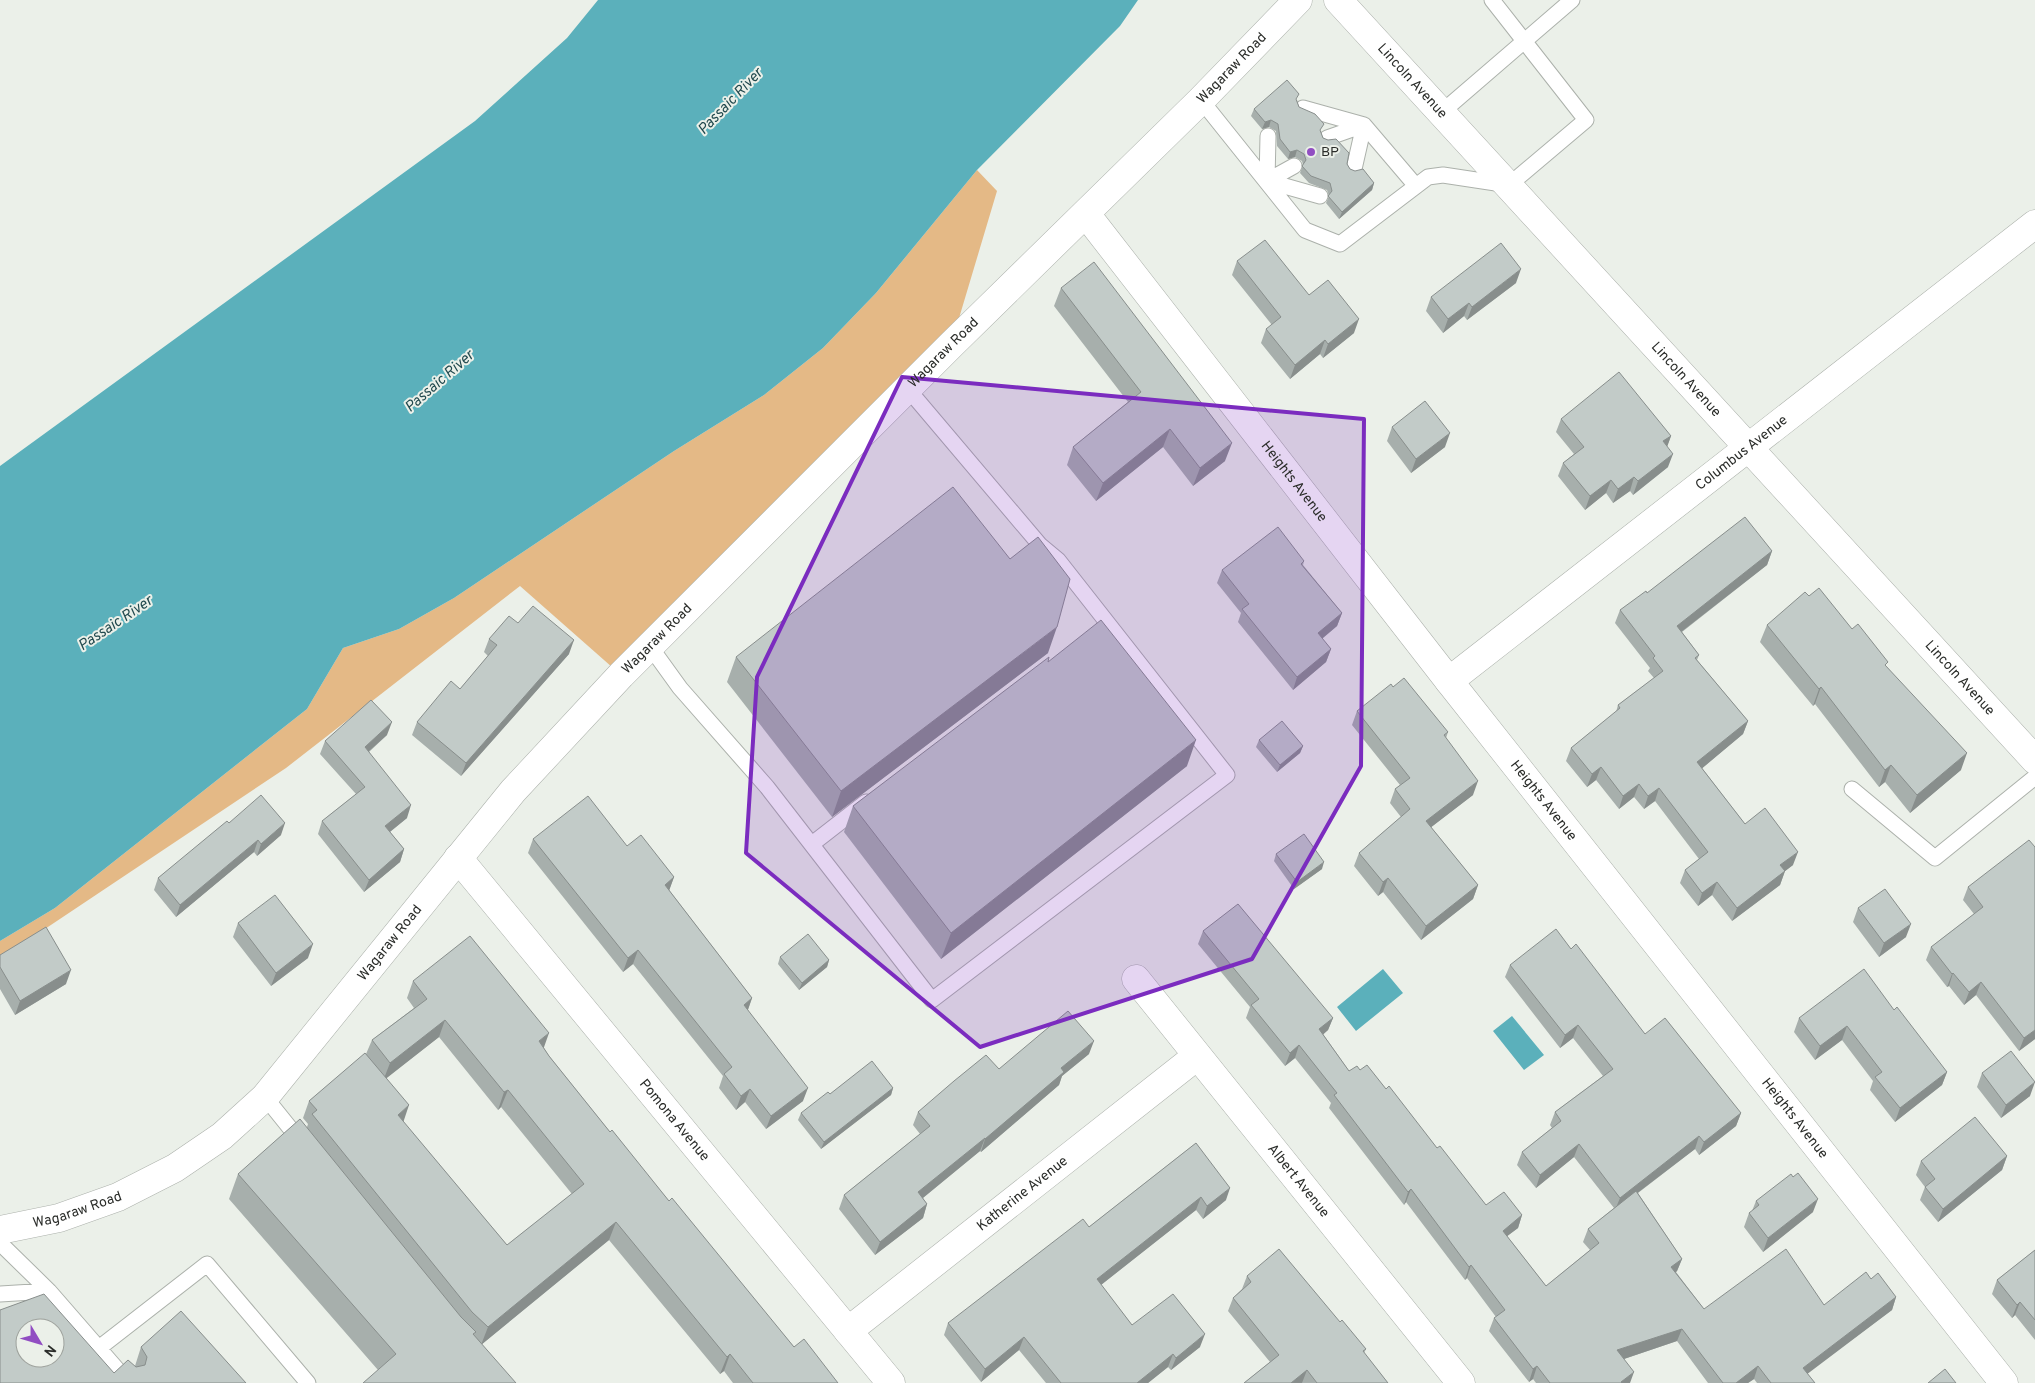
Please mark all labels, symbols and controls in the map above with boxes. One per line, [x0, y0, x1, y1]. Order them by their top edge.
street label: Wagaraw Road [1193, 29, 1270, 107]
street label: Lincoln Avenue [1374, 40, 1451, 122]
water label: Passaic River [694, 64, 769, 139]
place label: BP [1321, 144, 1339, 161]
marker: BP [1305, 146, 1317, 158]
street label: Wagaraw Road [905, 314, 982, 391]
street label: Lincoln Avenue [1648, 339, 1725, 421]
water label: Passaic River [401, 346, 480, 417]
street label: Columbus Avenue [1692, 412, 1791, 494]
street label: Heights Avenue [1257, 438, 1331, 526]
water label: Passaic River [75, 591, 158, 656]
street label: Wagaraw Road [618, 600, 696, 678]
street label: Lincoln Avenue [1921, 637, 1998, 719]
street label: Heights Avenue [1507, 757, 1581, 844]
street label: Wagaraw Road [354, 902, 426, 984]
street label: Heights Avenue [1758, 1075, 1832, 1162]
street label: Pomona Avenue [636, 1076, 713, 1165]
street label: Albert Avenue [1264, 1141, 1333, 1221]
street label: Katherine Avenue [973, 1153, 1071, 1235]
street label: Wagaraw Road [31, 1188, 124, 1232]
north arrow [15, 1318, 65, 1368]
text: N [39, 1341, 59, 1359]

